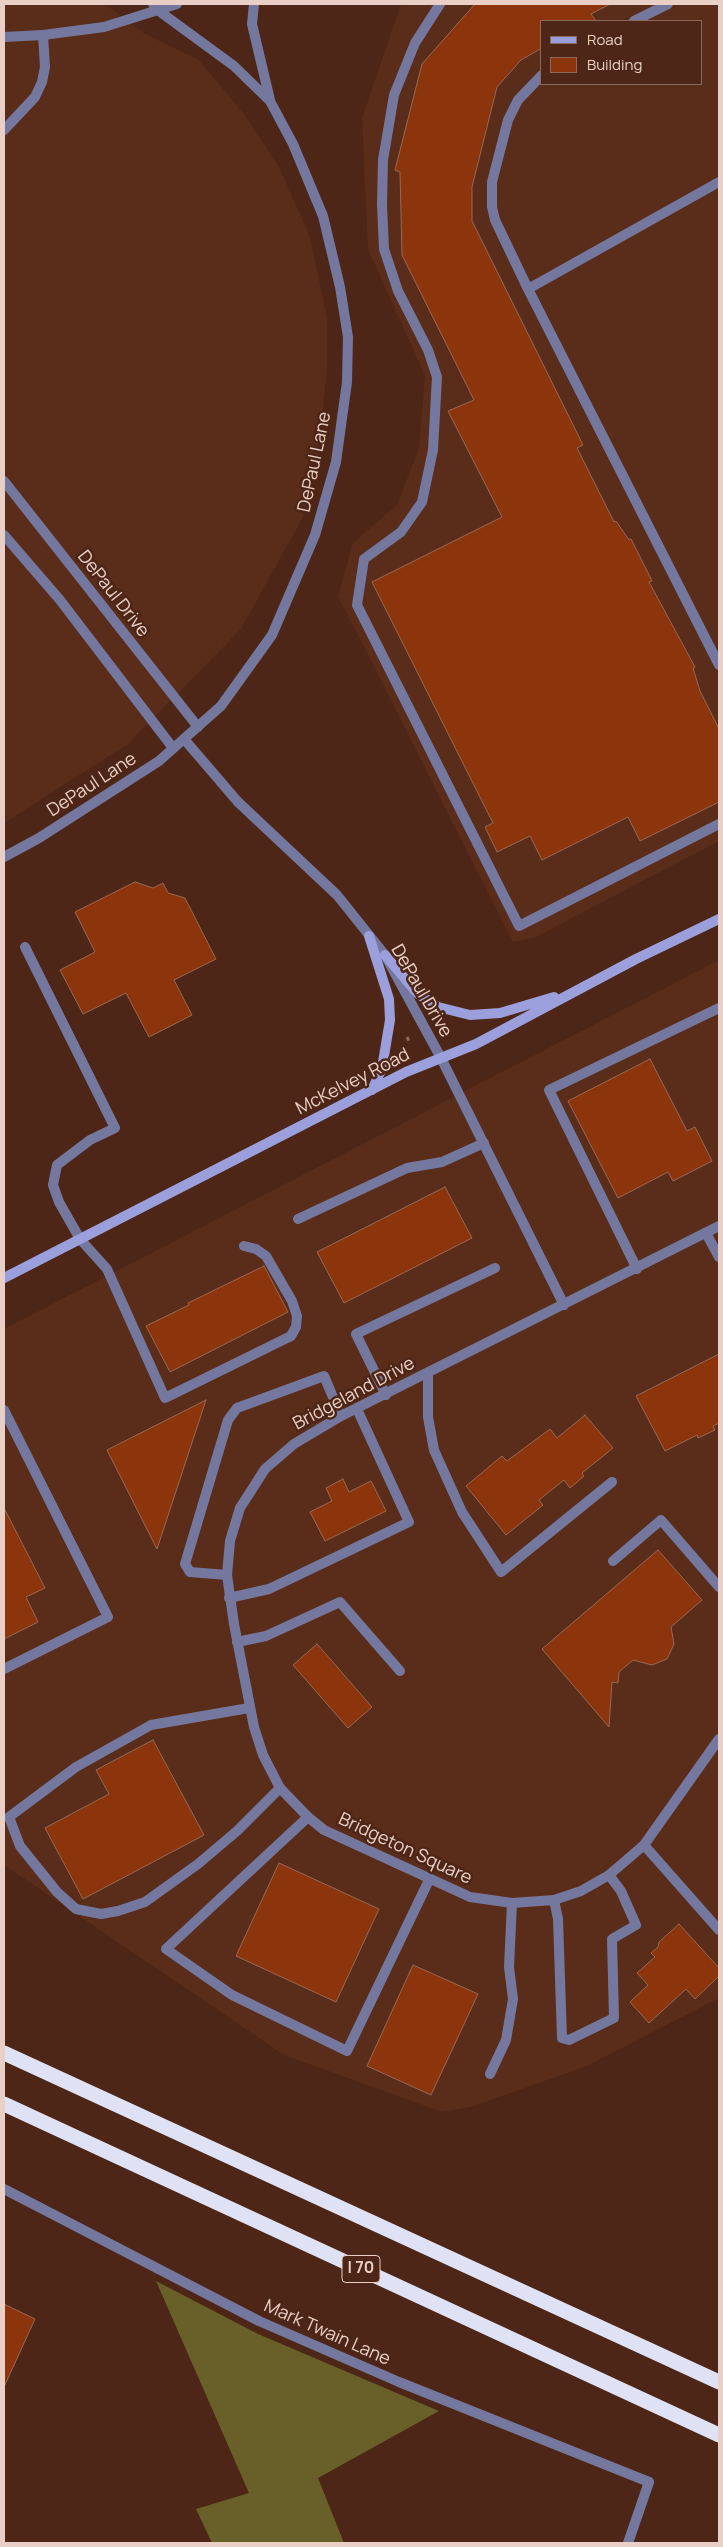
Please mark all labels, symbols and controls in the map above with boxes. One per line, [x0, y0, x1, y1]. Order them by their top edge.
legend [540, 20, 703, 85]
text: Road [587, 29, 623, 50]
text: Building [587, 54, 642, 75]
street label: DePaul Lane [294, 410, 336, 514]
street label: DePaul Drive [73, 547, 153, 641]
street label: DePaul Lane [43, 748, 141, 822]
street label: DePaul Drive [386, 941, 456, 1041]
street label: McKelvey Road [293, 1044, 413, 1120]
street label: Bridgeland Drive [289, 1353, 419, 1435]
street label: Bridgeton Square [335, 1809, 475, 1889]
road number: I 70 [342, 2256, 380, 2282]
street label: Mark Twain Lane [261, 2295, 393, 2371]

